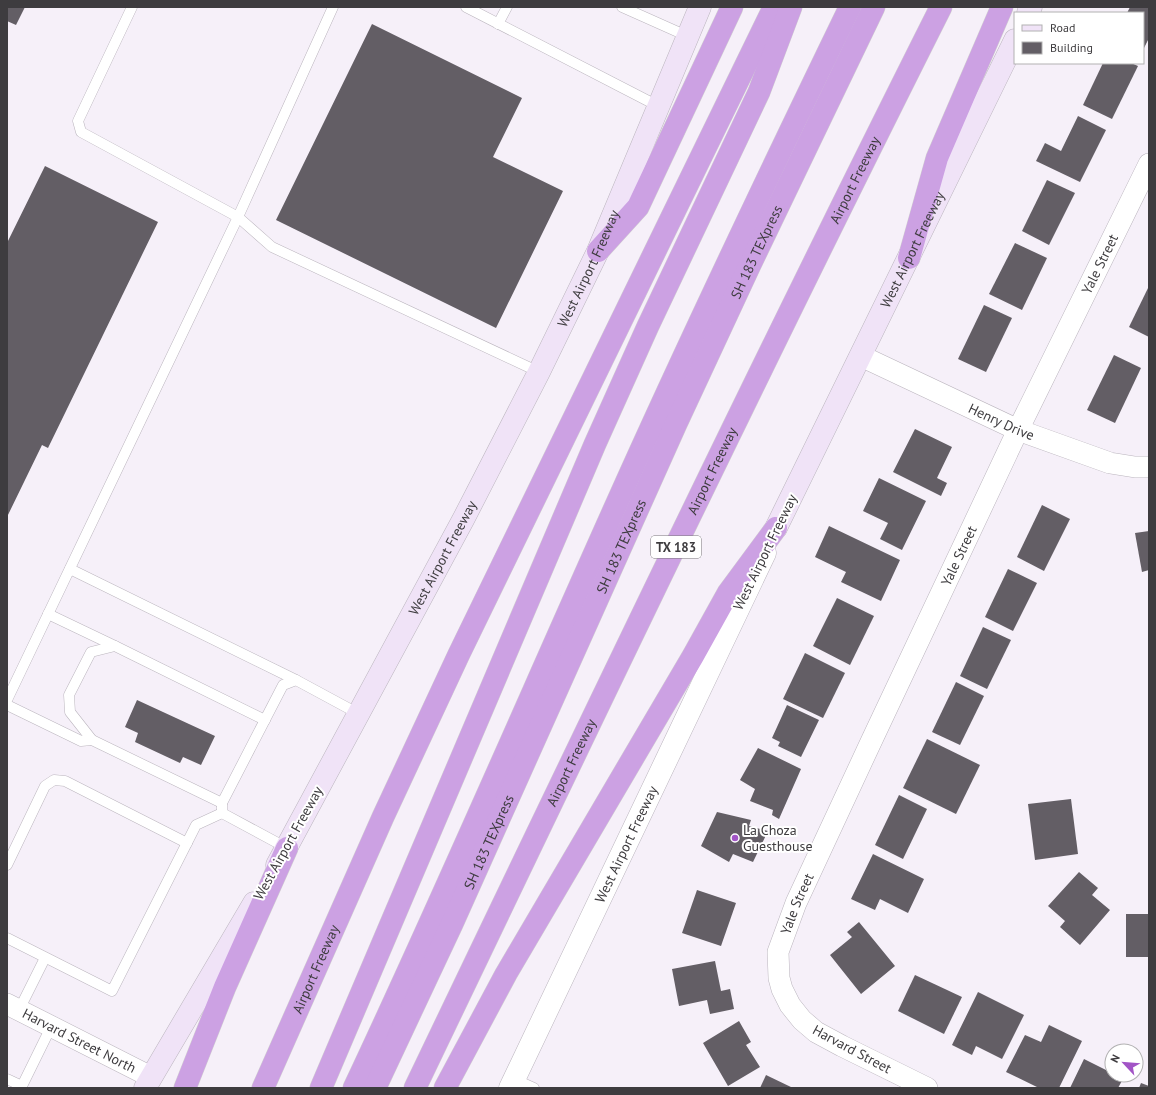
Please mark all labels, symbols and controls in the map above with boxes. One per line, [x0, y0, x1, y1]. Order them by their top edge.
legend [1014, 12, 1144, 64]
text: Road [1050, 20, 1075, 35]
text: Building [1050, 40, 1093, 55]
street label: Airport Freeway [826, 133, 884, 227]
street label: West Airport Freeway [876, 188, 949, 311]
street label: SH 183 TEXpress [727, 202, 786, 302]
street label: West Airport Freeway [553, 207, 623, 330]
street label: Yale Street [1077, 231, 1122, 297]
street label: Henry Drive [966, 399, 1037, 444]
street label: Airport Freeway [683, 424, 741, 518]
street label: West Airport Freeway [729, 490, 801, 613]
street label: SH 183 TEXpress [592, 496, 650, 596]
street label: West Airport Freeway [404, 497, 481, 618]
street label: Yale Street [937, 522, 981, 589]
road number: TX 183 [651, 536, 701, 558]
street label: Airport Freeway [542, 715, 600, 809]
street label: West Airport Freeway [591, 782, 662, 906]
street label: West Airport Freeway [249, 783, 327, 903]
street label: SH 183 TEXpress [460, 792, 518, 892]
place label: La Choza Guesthouse [743, 821, 813, 855]
marker: La Choza Guesthouse [730, 833, 740, 843]
street label: Yale Street [776, 870, 818, 937]
street label: Airport Freeway [288, 922, 343, 1016]
street label: Harvard Street North [19, 1004, 139, 1077]
street label: Harvard Street [810, 1021, 895, 1077]
north arrow [1104, 1043, 1144, 1083]
text: N [1107, 1052, 1123, 1065]

